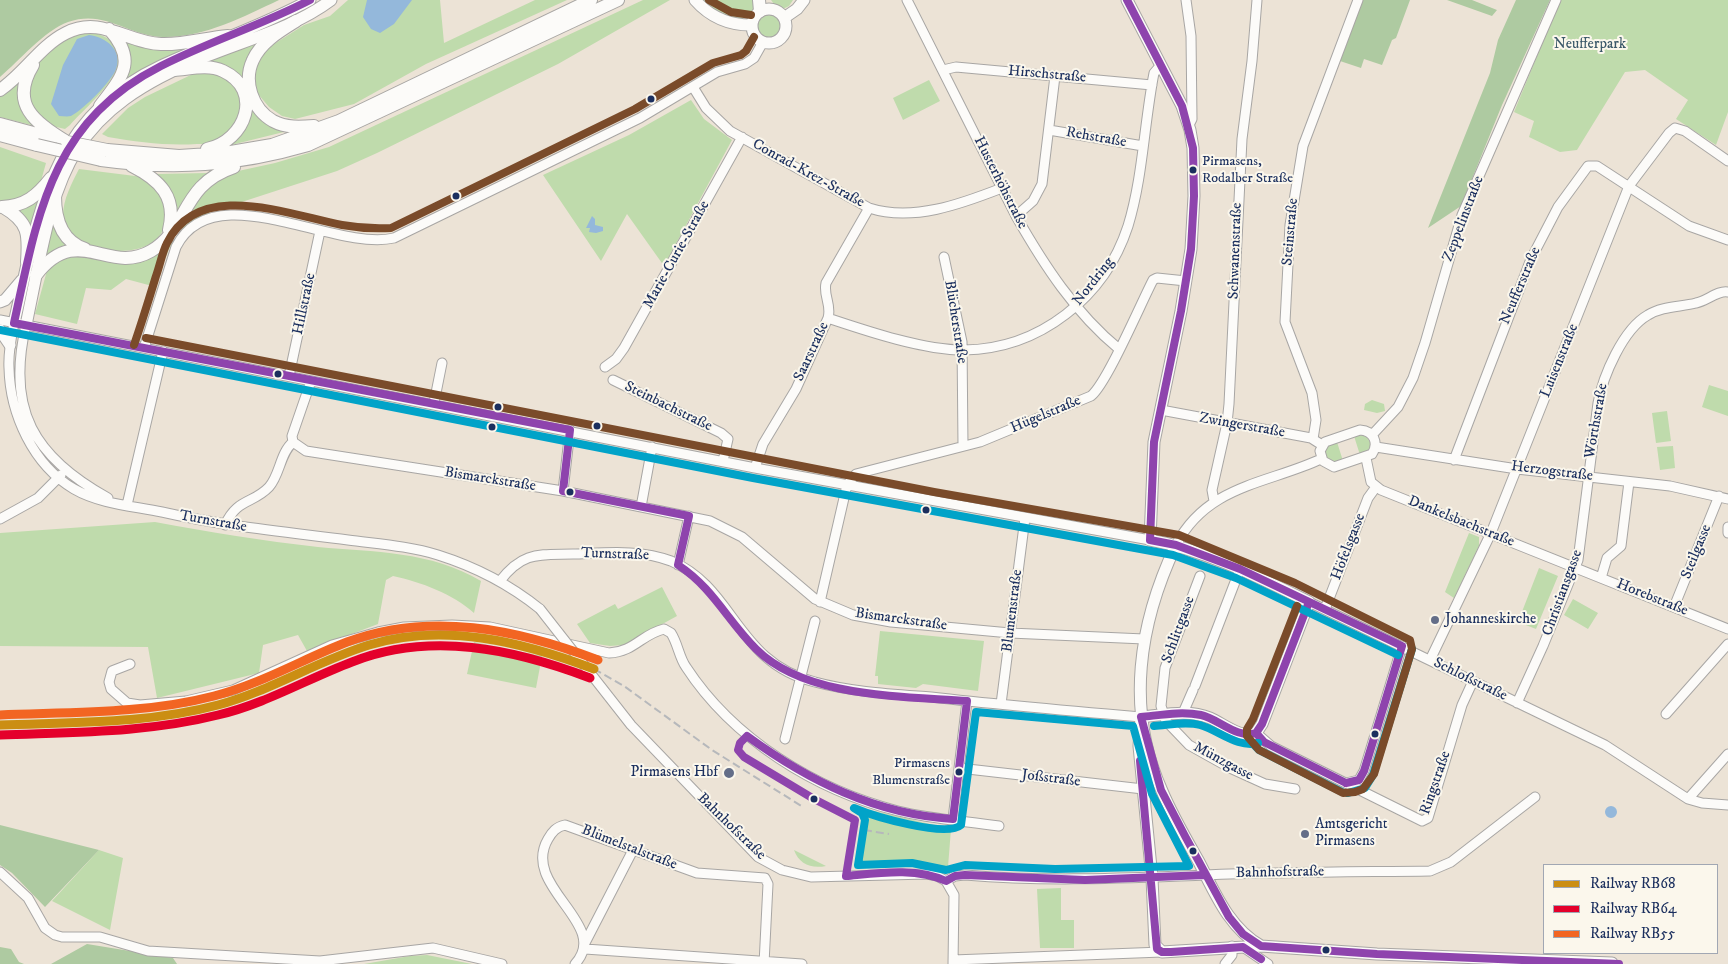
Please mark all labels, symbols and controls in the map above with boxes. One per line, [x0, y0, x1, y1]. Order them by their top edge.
park label: Neufferpark [1554, 36, 1626, 54]
street label: Hirschstraße [1007, 63, 1087, 87]
unlabelled marker [646, 94, 656, 104]
street label: Rehstraße [1064, 124, 1128, 152]
street label: Husterhöhstraße [969, 134, 1031, 232]
street label: Conrad-Krez-Straße [749, 136, 867, 212]
place label: Pirmasens, Rodalber Straße [1202, 154, 1293, 186]
marker: Pirmasens, Rodalber Straße [1188, 165, 1198, 175]
street label: Zeppelinstraße [1439, 174, 1489, 264]
unlabelled marker [451, 191, 461, 201]
street label: Marie-Curie-Straße [640, 198, 714, 312]
street label: Steinstraße [1279, 198, 1303, 266]
street label: Schwanenstraße [1225, 202, 1247, 300]
street label: Neufferstraße [1497, 244, 1545, 328]
street label: Nordring [1069, 254, 1119, 310]
street label: Hillstraße [290, 272, 320, 336]
street label: Blücherstraße [940, 279, 970, 365]
street label: Saarstraße [790, 320, 834, 384]
street label: Luisenstraße [1537, 321, 1583, 401]
unlabelled marker [273, 369, 283, 379]
street label: Steinbachstraße [621, 378, 715, 436]
street label: Wörthstraße [1582, 382, 1612, 460]
street label: Hügelstraße [1008, 392, 1084, 438]
unlabelled marker [493, 402, 503, 412]
street label: Zwingerstraße [1198, 410, 1286, 442]
unlabelled marker [592, 421, 602, 431]
unlabelled marker [487, 422, 497, 432]
street label: Herzogstraße [1510, 458, 1594, 486]
street label: Bismarckstraße [443, 464, 537, 496]
unlabelled marker [565, 487, 575, 497]
street label: Dankelsbachstraße [1405, 492, 1517, 552]
unlabelled marker [921, 505, 931, 515]
street label: Turnstraße [178, 507, 248, 537]
street label: Höfelsgasse [1328, 511, 1370, 583]
street label: Steilgasse [1678, 522, 1716, 582]
street label: Turnstraße [581, 545, 649, 565]
street label: Christiansgasse [1539, 548, 1587, 638]
street label: Blumenstraße [999, 568, 1027, 654]
street label: Horebstraße [1614, 576, 1690, 620]
street label: Schlittgasse [1159, 594, 1199, 666]
street label: Bismarckstraße [854, 605, 948, 635]
place label: Johanneskirche [1445, 611, 1536, 629]
marker: Johanneskirche [1429, 614, 1441, 626]
street label: Schloßstraße [1430, 654, 1510, 706]
unlabelled marker [1370, 729, 1380, 739]
street label: Münzgasse [1190, 739, 1256, 785]
street label: Ringstraße [1417, 749, 1455, 817]
place label: Pirmasens Blumenstraße [872, 756, 950, 789]
place label: Pirmasens Hbf [631, 764, 718, 782]
marker: Pirmasens Hbf [722, 766, 736, 780]
street label: Joßstraße [1021, 766, 1081, 792]
marker: Pirmasens Blumenstraße [954, 767, 964, 777]
street label: Bahnhofstraße [693, 790, 769, 864]
unlabelled marker [809, 794, 819, 804]
place label: Amtsgericht Pirmasens [1315, 816, 1388, 851]
street label: Blümelstalstraße [579, 822, 679, 874]
marker: Amtsgericht Pirmasens [1299, 828, 1311, 840]
unlabelled marker [1188, 846, 1198, 856]
street label: Bahnhofstraße [1236, 863, 1324, 883]
legend [1543, 864, 1718, 954]
text: Railway RB68 [1590, 874, 1676, 893]
text: Railway RB64 [1590, 899, 1677, 918]
text: Railway RB55 [1590, 924, 1675, 943]
unlabelled marker [1321, 945, 1331, 955]

